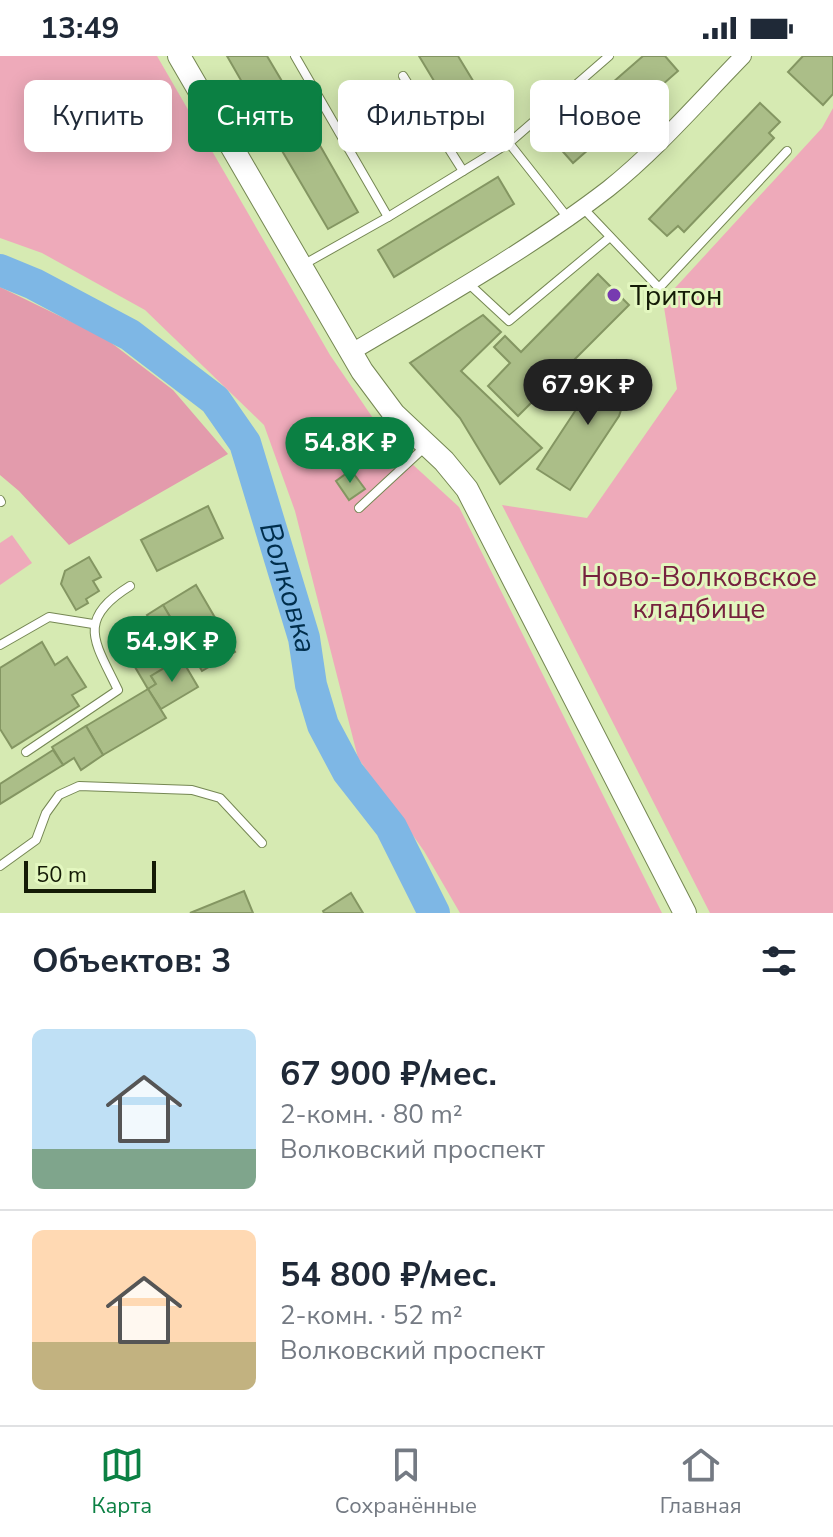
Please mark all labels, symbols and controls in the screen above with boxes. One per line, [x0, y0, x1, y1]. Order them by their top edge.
text: 13:49 [40, 8, 119, 49]
chip: Купить [24, 80, 172, 152]
chip: Снять [188, 80, 322, 152]
chip: Фильтры [338, 80, 514, 152]
chip: Новое [530, 80, 669, 152]
place label: Тритон [630, 277, 722, 315]
marker: Тритон [605, 286, 623, 304]
pin: 67.9K ₽ [514, 359, 662, 427]
text: 67.9K ₽ [541, 367, 635, 402]
pin: 54.8K ₽ [276, 417, 424, 485]
text: 54.8K ₽ [303, 425, 397, 460]
water label: Волковка [249, 517, 326, 656]
park label: Ново-Волковское кладбище [581, 558, 817, 628]
pin: 54.9K ₽ [98, 616, 246, 684]
text: 54.9K ₽ [125, 624, 219, 659]
scale bar [24, 857, 156, 893]
text: 50 m [36, 860, 87, 890]
text: Объектов: 3 [32, 938, 231, 984]
icon: filters [757, 939, 801, 983]
text: 67 900 ₽/мес. [280, 1051, 497, 1097]
icon: home [96, 1061, 192, 1157]
text: 2-комн. · 80 m² [280, 1097, 463, 1132]
text: Волковский проспект [280, 1132, 545, 1167]
text: 54 800 ₽/мес. [280, 1252, 497, 1298]
icon: home [96, 1262, 192, 1358]
text: 2-комн. · 52 m² [280, 1298, 463, 1333]
text: Волковский проспект [280, 1333, 545, 1368]
tab: Карта [91, 1443, 152, 1521]
tab: Сохранённые [335, 1443, 477, 1521]
tab: Главная [660, 1443, 742, 1521]

